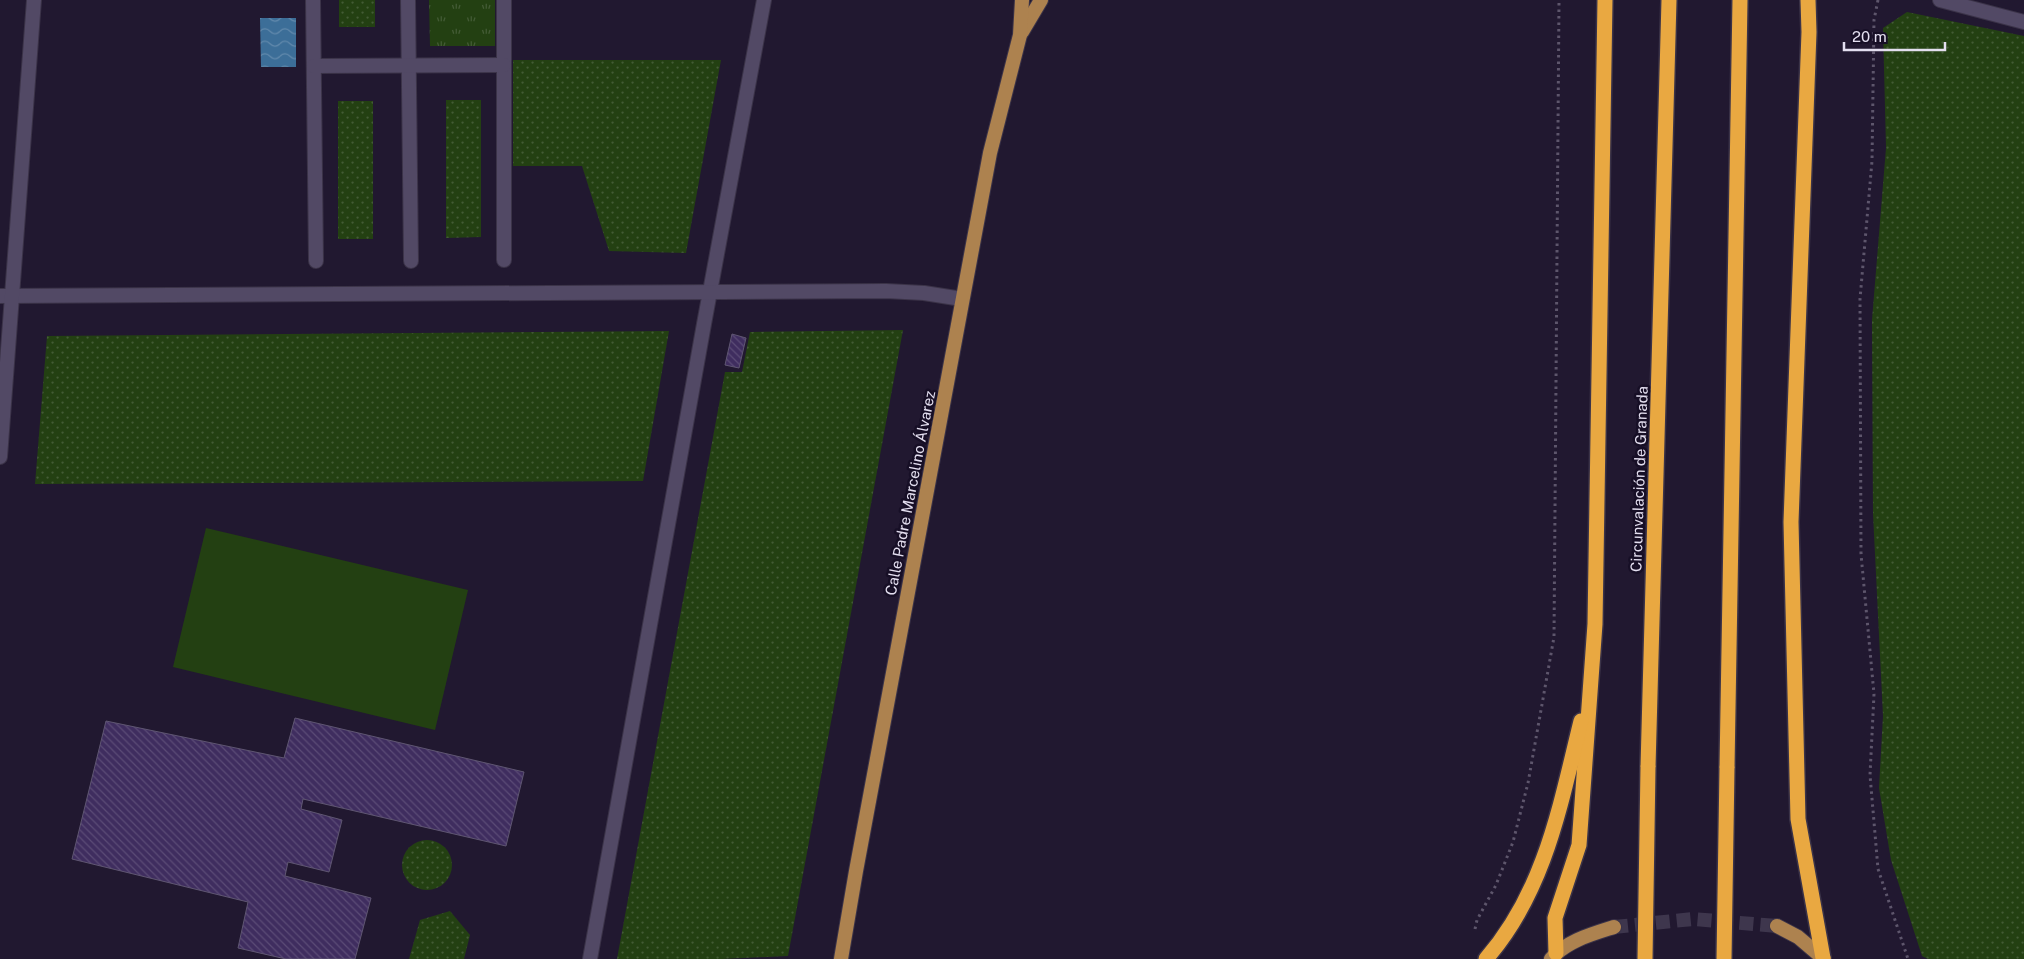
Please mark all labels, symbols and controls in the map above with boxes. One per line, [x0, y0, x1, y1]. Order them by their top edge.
scale bar [1844, 20, 1945, 52]
text: 20 m [1852, 28, 1887, 45]
street label: Circunvalación de Granada [1627, 386, 1651, 572]
street label: Calle Padre Marcelino Álvarez [882, 389, 938, 597]

